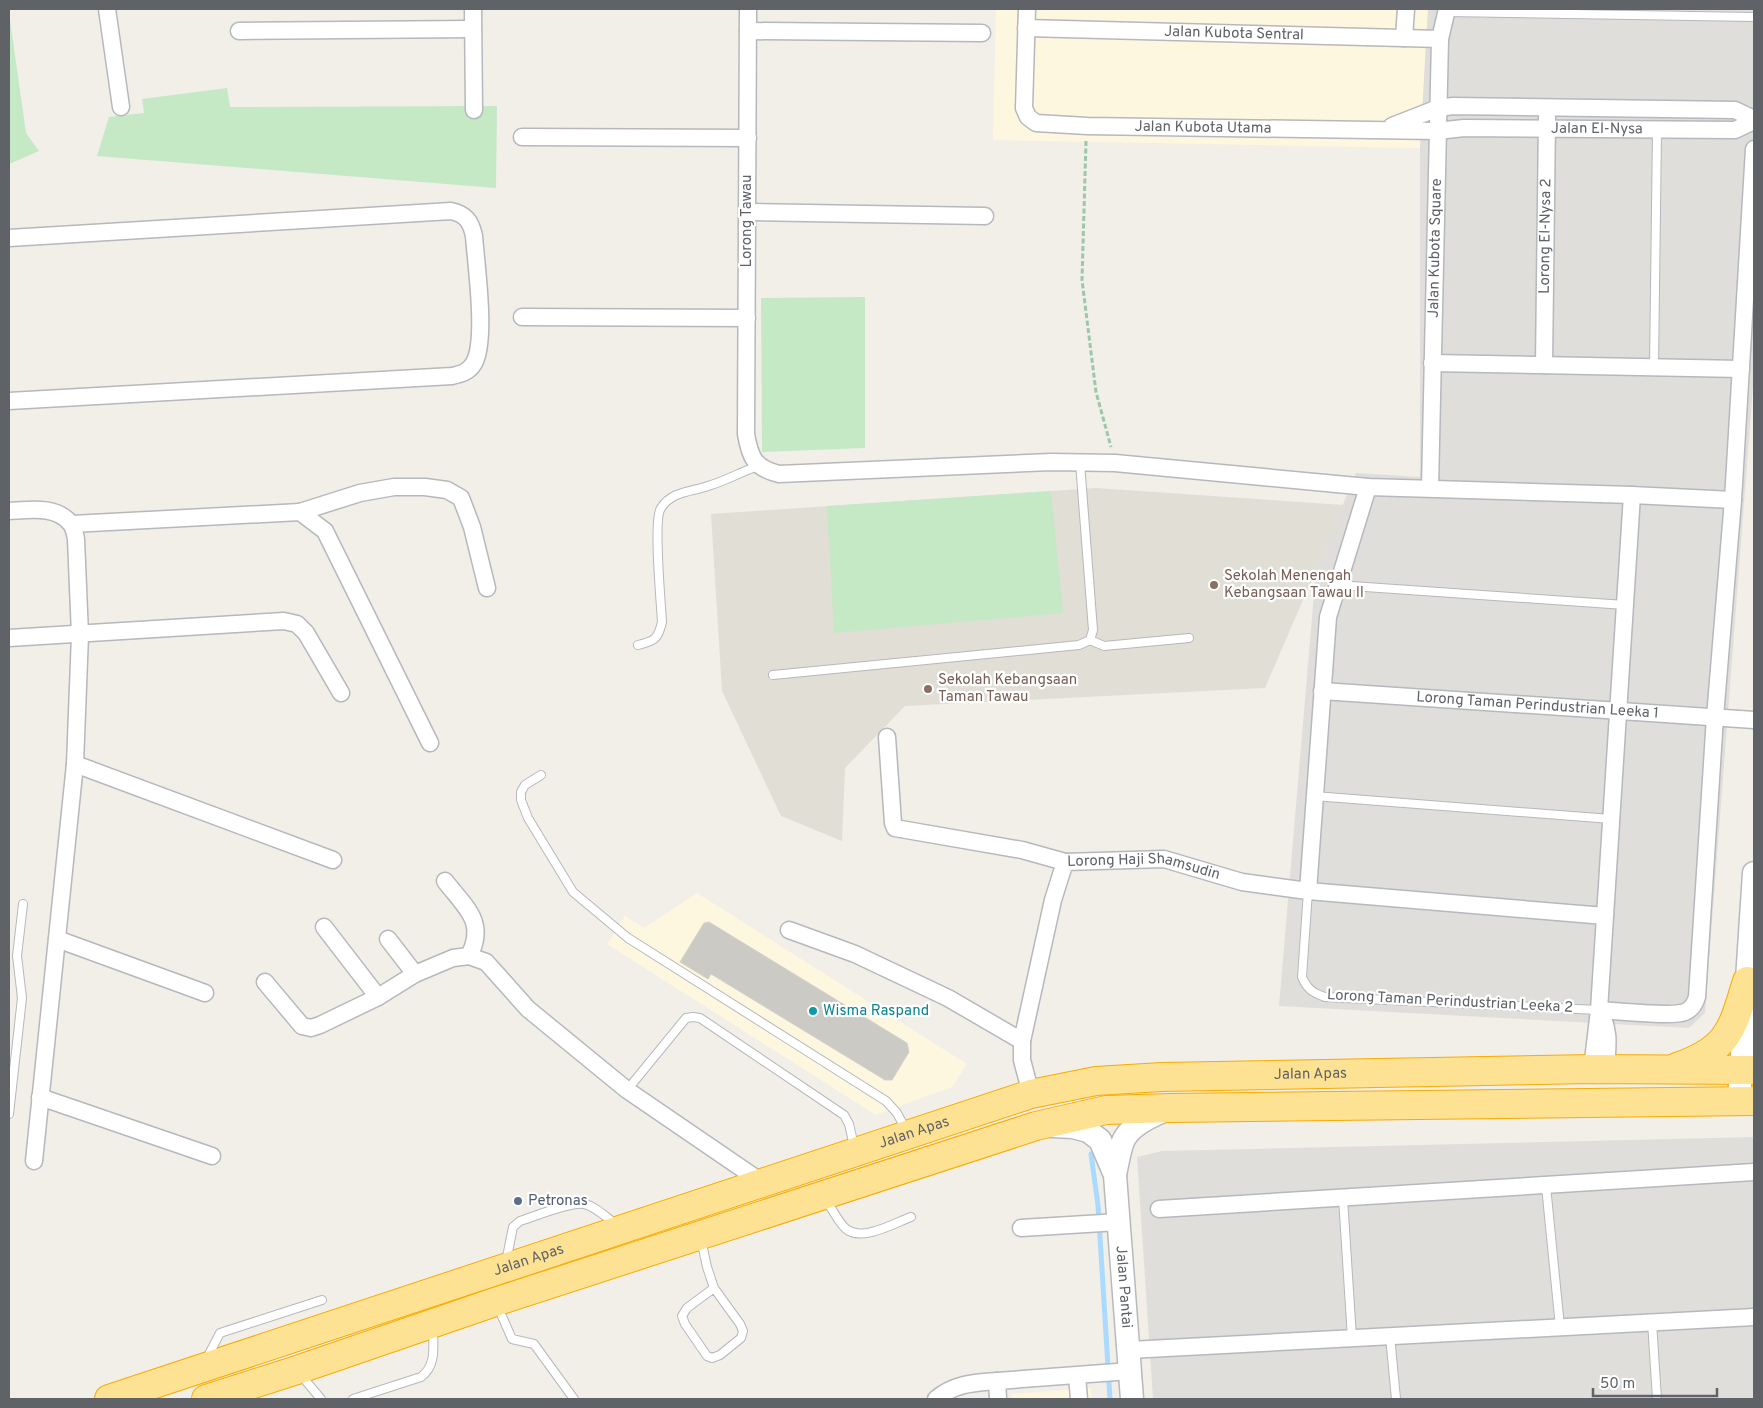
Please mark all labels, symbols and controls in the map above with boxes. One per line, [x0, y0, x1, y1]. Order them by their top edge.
street label: Jalan Kubota Sentral [1164, 22, 1304, 45]
street label: Jalan Kubota Utama [1134, 117, 1272, 138]
street label: Jalan El-Nysa [1551, 119, 1643, 139]
street label: Lorong Tawau [738, 175, 757, 267]
street label: Jalan Kubota Square [1424, 178, 1446, 318]
street label: Lorong El-Nysa 2 [1535, 178, 1556, 294]
place label: Sekolah Menengah Kebangsaan Tawau II [1224, 567, 1364, 603]
marker: Sekolah Menengah Kebangsaan Tawau II [1208, 579, 1220, 591]
place label: Sekolah Kebangsaan Taman Tawau [938, 671, 1077, 707]
marker: Sekolah Kebangsaan Taman Tawau [922, 683, 934, 695]
street label: Lorong Taman Perindustrian Leeka 1 [1416, 688, 1659, 723]
street label: Lorong Haji Shamsudin [1067, 849, 1222, 885]
street label: Lorong Taman Perindustrian Leeka 2 [1326, 986, 1574, 1018]
place label: Wisma Raspand [823, 1002, 929, 1021]
marker: Wisma Raspand [807, 1005, 819, 1017]
street label: Jalan Apas [1274, 1064, 1347, 1084]
street label: Jalan Apas [876, 1112, 952, 1153]
place label: Petronas [528, 1192, 588, 1211]
marker: Petronas [512, 1195, 524, 1207]
street label: Jalan Apas [491, 1240, 566, 1281]
street label: Jalan Pantai [1111, 1245, 1136, 1329]
scale bar [1593, 1366, 1717, 1398]
text: 50 m [1600, 1375, 1635, 1394]

